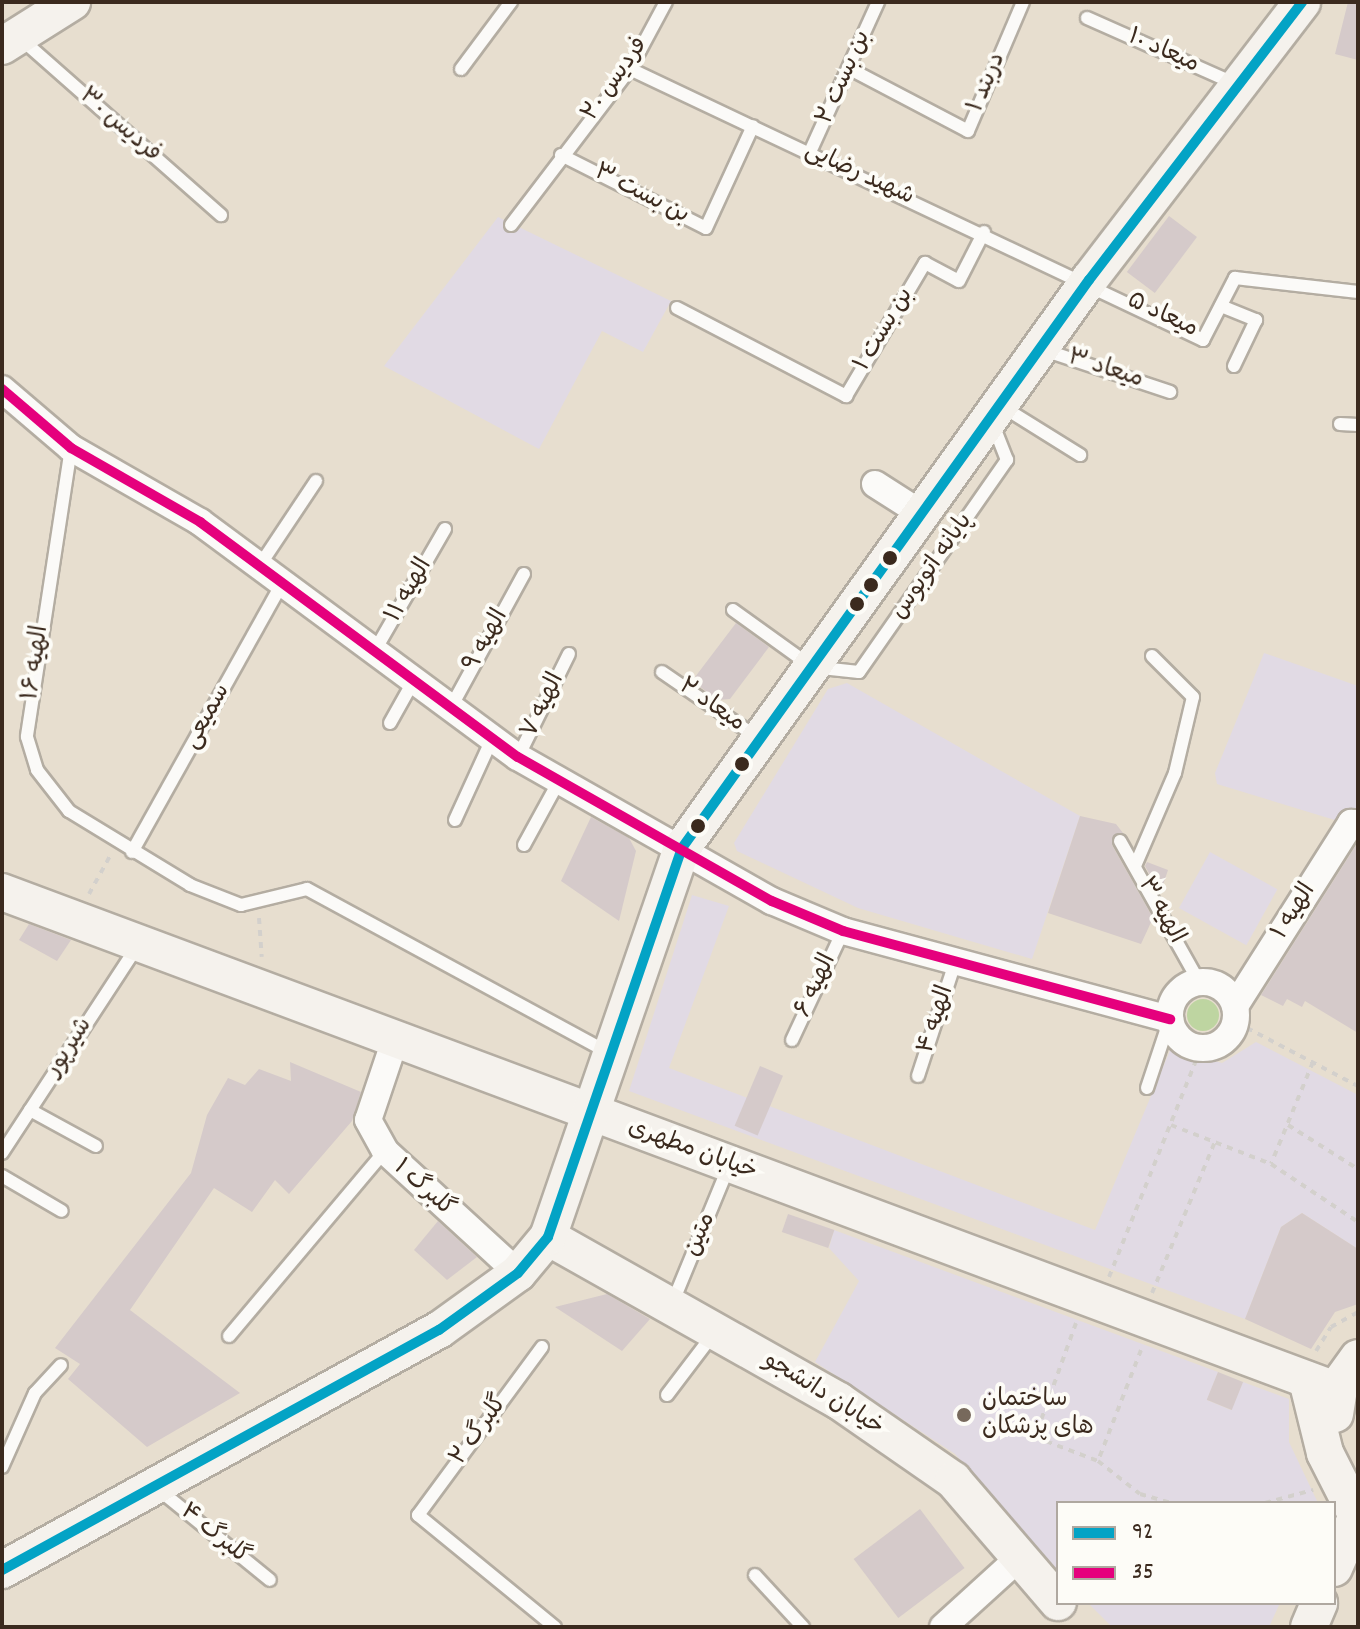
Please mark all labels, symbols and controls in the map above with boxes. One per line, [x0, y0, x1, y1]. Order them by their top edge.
street label: میعاد ۱۰ [1123, 24, 1203, 80]
street label: بن بست ۲ [812, 27, 878, 129]
street label: فردیس ۲۰ [577, 33, 655, 127]
street label: دربند ۱ [963, 49, 1013, 117]
street label: فردیس ۳۰ [72, 83, 166, 169]
street label: شهید رضایی [800, 137, 918, 213]
street label: بن بست ۳ [589, 159, 693, 231]
street label: بن بست ۱ [849, 283, 921, 377]
street label: میعاد ۵ [1122, 287, 1202, 345]
street label: میعاد ۳ [1063, 344, 1147, 396]
street label: پایانه اتوبوس [886, 508, 980, 626]
unlabelled marker [882, 550, 898, 566]
street label: الهیه ۱۱ [380, 554, 440, 628]
unlabelled marker [863, 577, 879, 593]
unlabelled marker [849, 596, 865, 612]
street label: الهیه ۹ [458, 605, 516, 677]
street label: الهیه ۱۶ [18, 624, 56, 702]
street label: الهیه ۷ [516, 669, 572, 743]
street label: میعاد ۲ [672, 673, 750, 739]
street label: سمیعی [178, 679, 238, 755]
unlabelled marker [734, 756, 750, 772]
unlabelled marker [690, 818, 706, 834]
street label: الهیه ۳ [1130, 873, 1190, 949]
street label: الهیه ۱ [1267, 879, 1323, 945]
street label: الهیه ۶ [790, 950, 844, 1022]
street label: الهیه ۴ [913, 982, 961, 1058]
street label: شیرپور [40, 1013, 100, 1083]
street label: خیابان مطهری [624, 1114, 760, 1188]
street label: گلبرگ ۱ [387, 1154, 459, 1224]
street label: متین [679, 1209, 723, 1261]
street label: خیابان دانشجو [758, 1347, 888, 1443]
place label: ساختمان های پزشکان [982, 1387, 1094, 1443]
street label: گلبرگ ۲ [445, 1390, 515, 1472]
marker: ساختمان های پزشکان [953, 1404, 975, 1426]
street label: گلبرگ ۴ [173, 1498, 255, 1572]
legend [1056, 1501, 1336, 1605]
text: 92 [1132, 1516, 1153, 1550]
text: 35 [1132, 1556, 1154, 1590]

